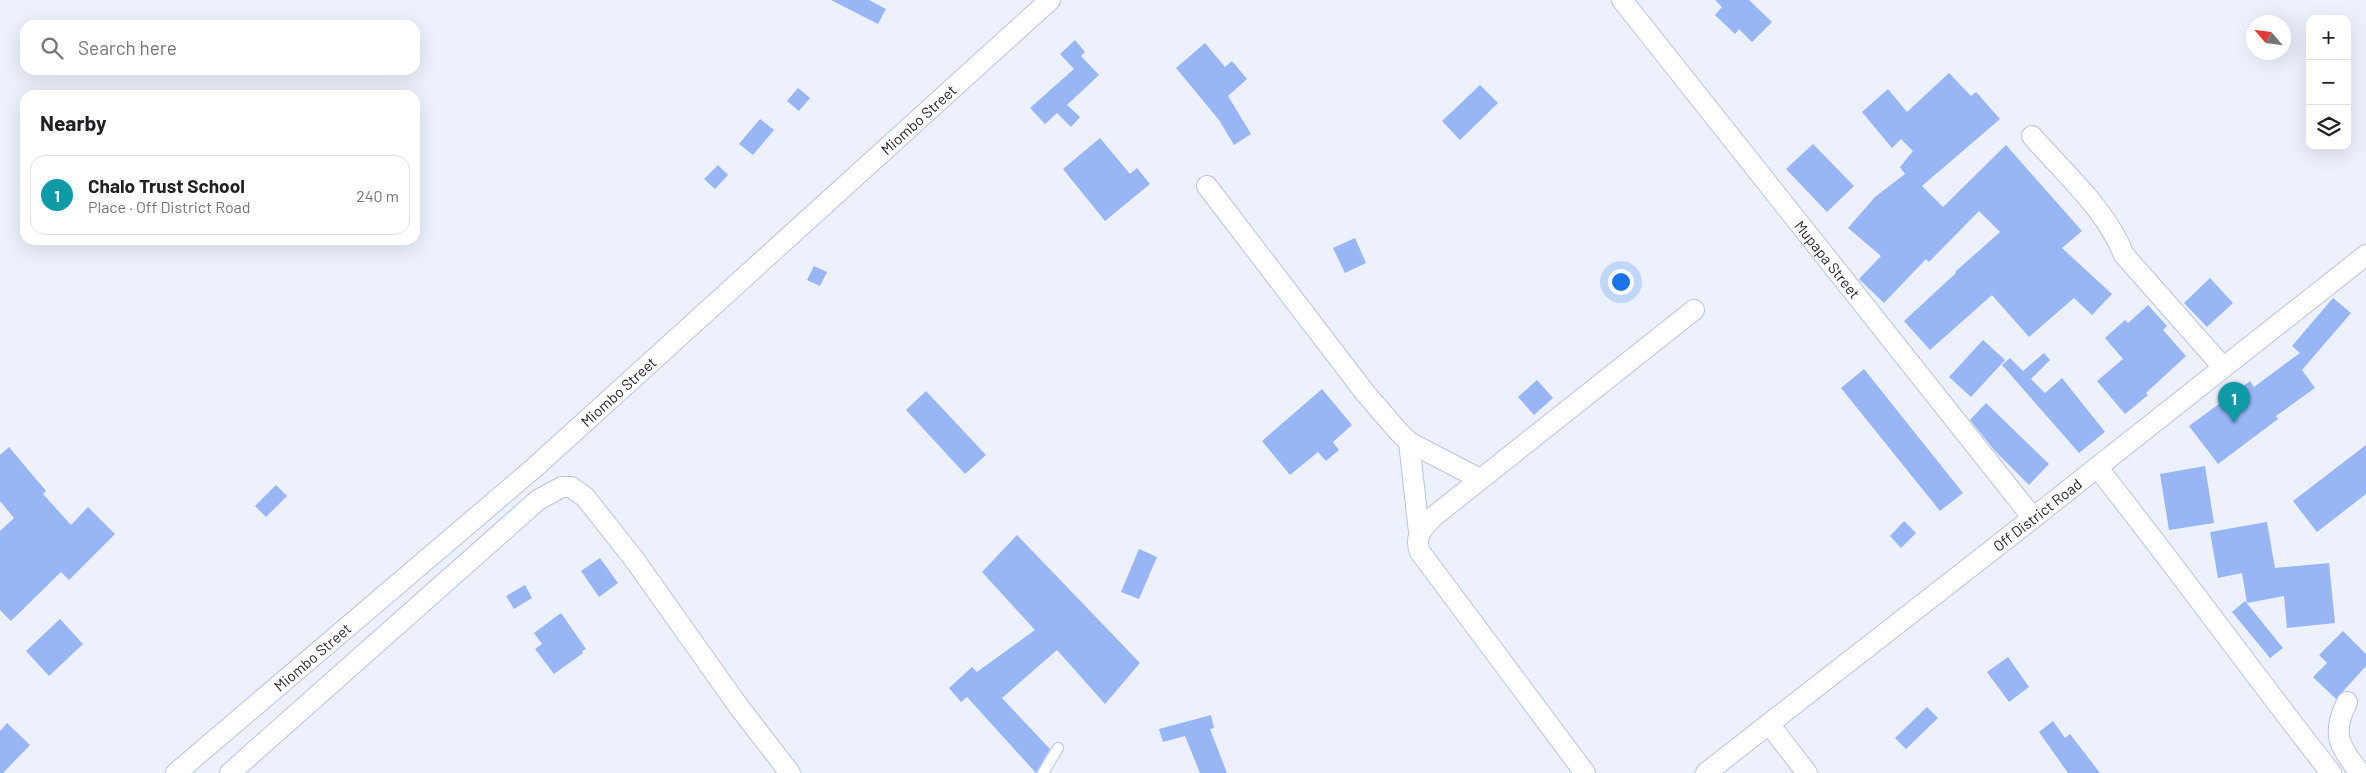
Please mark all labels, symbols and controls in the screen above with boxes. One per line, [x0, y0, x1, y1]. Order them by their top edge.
north arrow [2246, 15, 2291, 60]
map controls [2306, 15, 2351, 150]
button: + [2306, 15, 2351, 60]
search box [20, 20, 420, 75]
icon: search [38, 34, 66, 62]
text: Search here [78, 36, 177, 59]
button: − [2306, 60, 2351, 105]
street label: Miombo Street [877, 81, 960, 158]
button: layers [2306, 105, 2351, 150]
text: Nearby [40, 110, 106, 135]
text: Chalo Trust School [88, 174, 245, 197]
text: 1 [54, 186, 60, 205]
text: 240 m [356, 186, 399, 205]
text: Place · Off District Road [88, 197, 251, 216]
street label: Mupapa Street [1791, 217, 1864, 302]
your location [1608, 269, 1634, 295]
street label: Miombo Street [577, 353, 660, 430]
pin: 1 [2218, 382, 2250, 423]
street label: Off District Road [1989, 474, 2085, 555]
street label: Miombo Street [270, 619, 354, 695]

